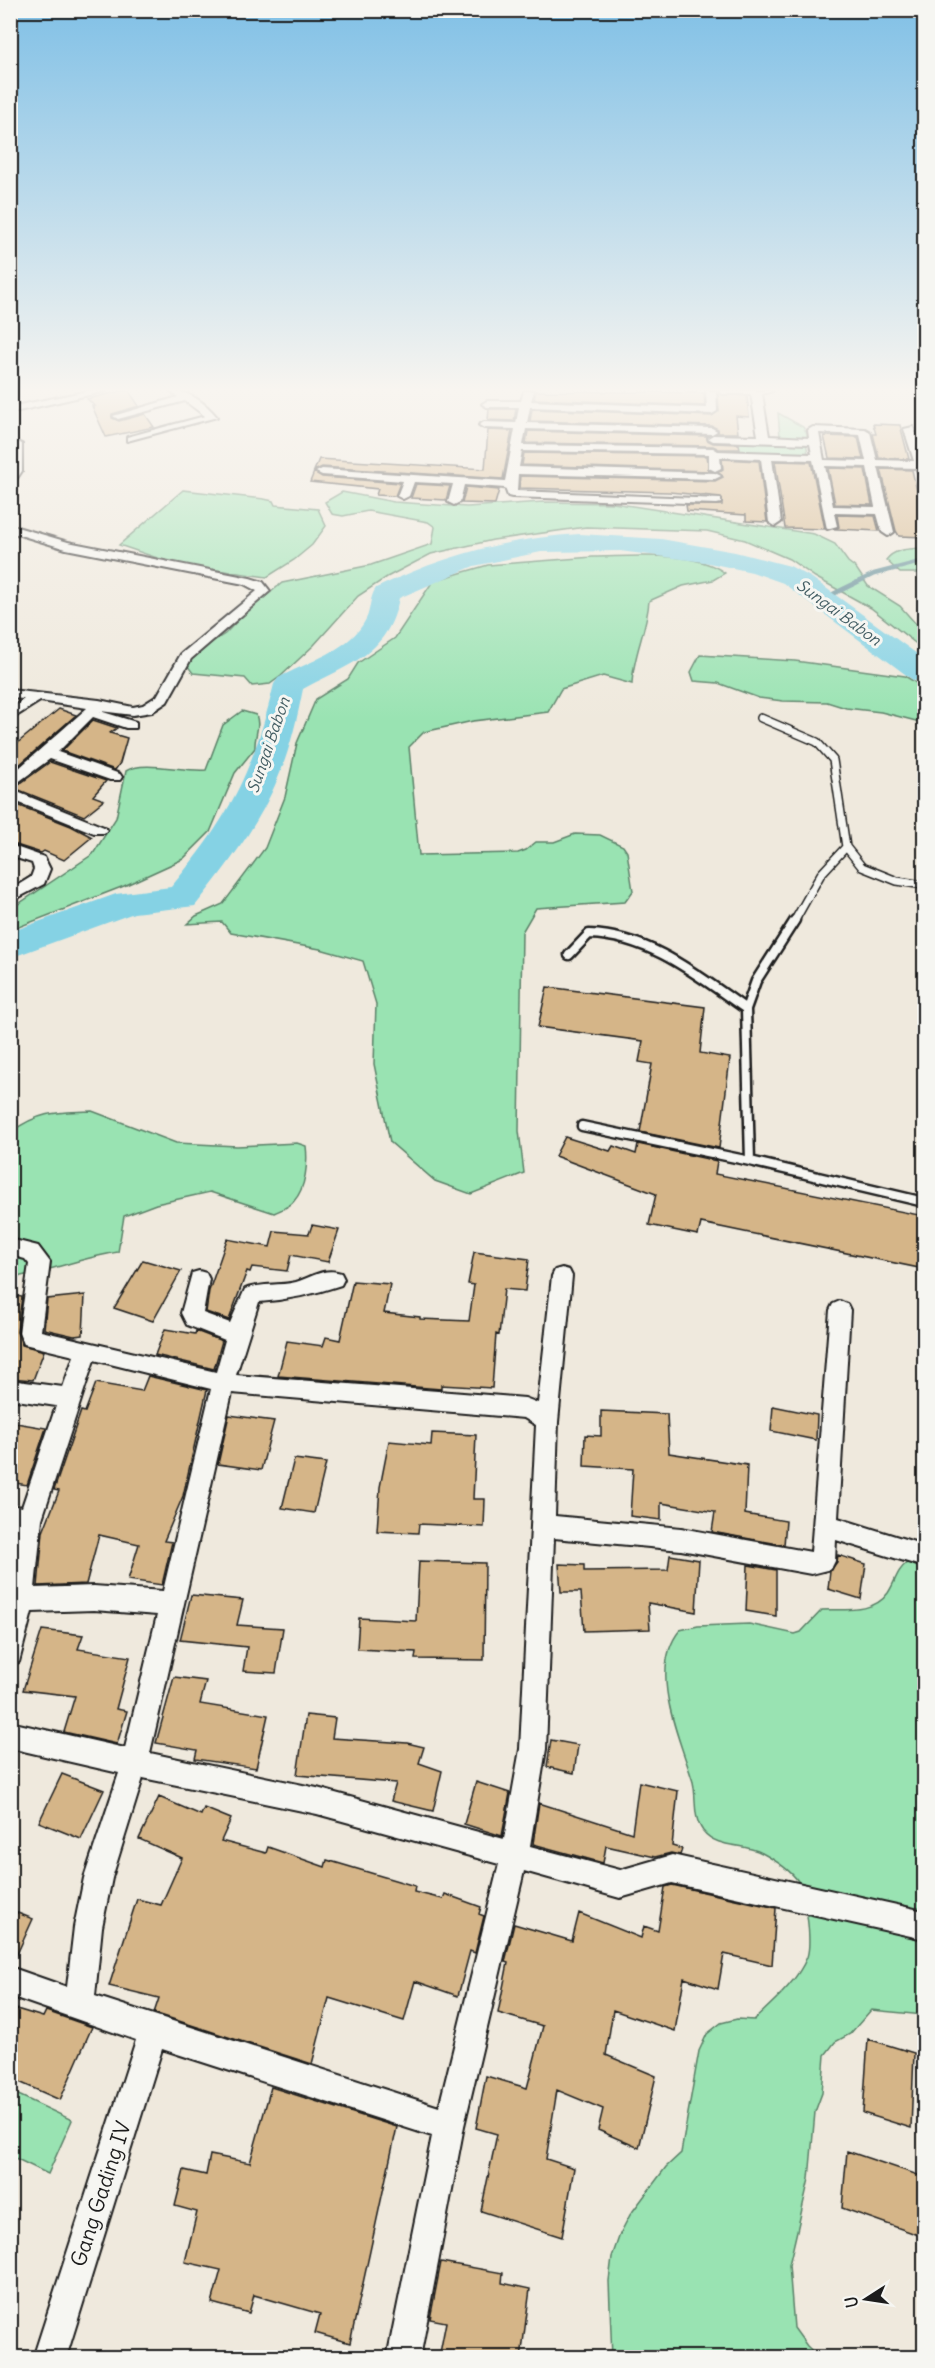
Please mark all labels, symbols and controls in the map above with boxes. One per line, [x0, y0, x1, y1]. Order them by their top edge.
water label: Sungai Babon [793, 575, 886, 650]
water label: Sungai Babon [242, 694, 294, 795]
street label: Gang Gading IV [64, 2118, 137, 2270]
north arrow [836, 2269, 896, 2329]
text: U [840, 2295, 862, 2310]

